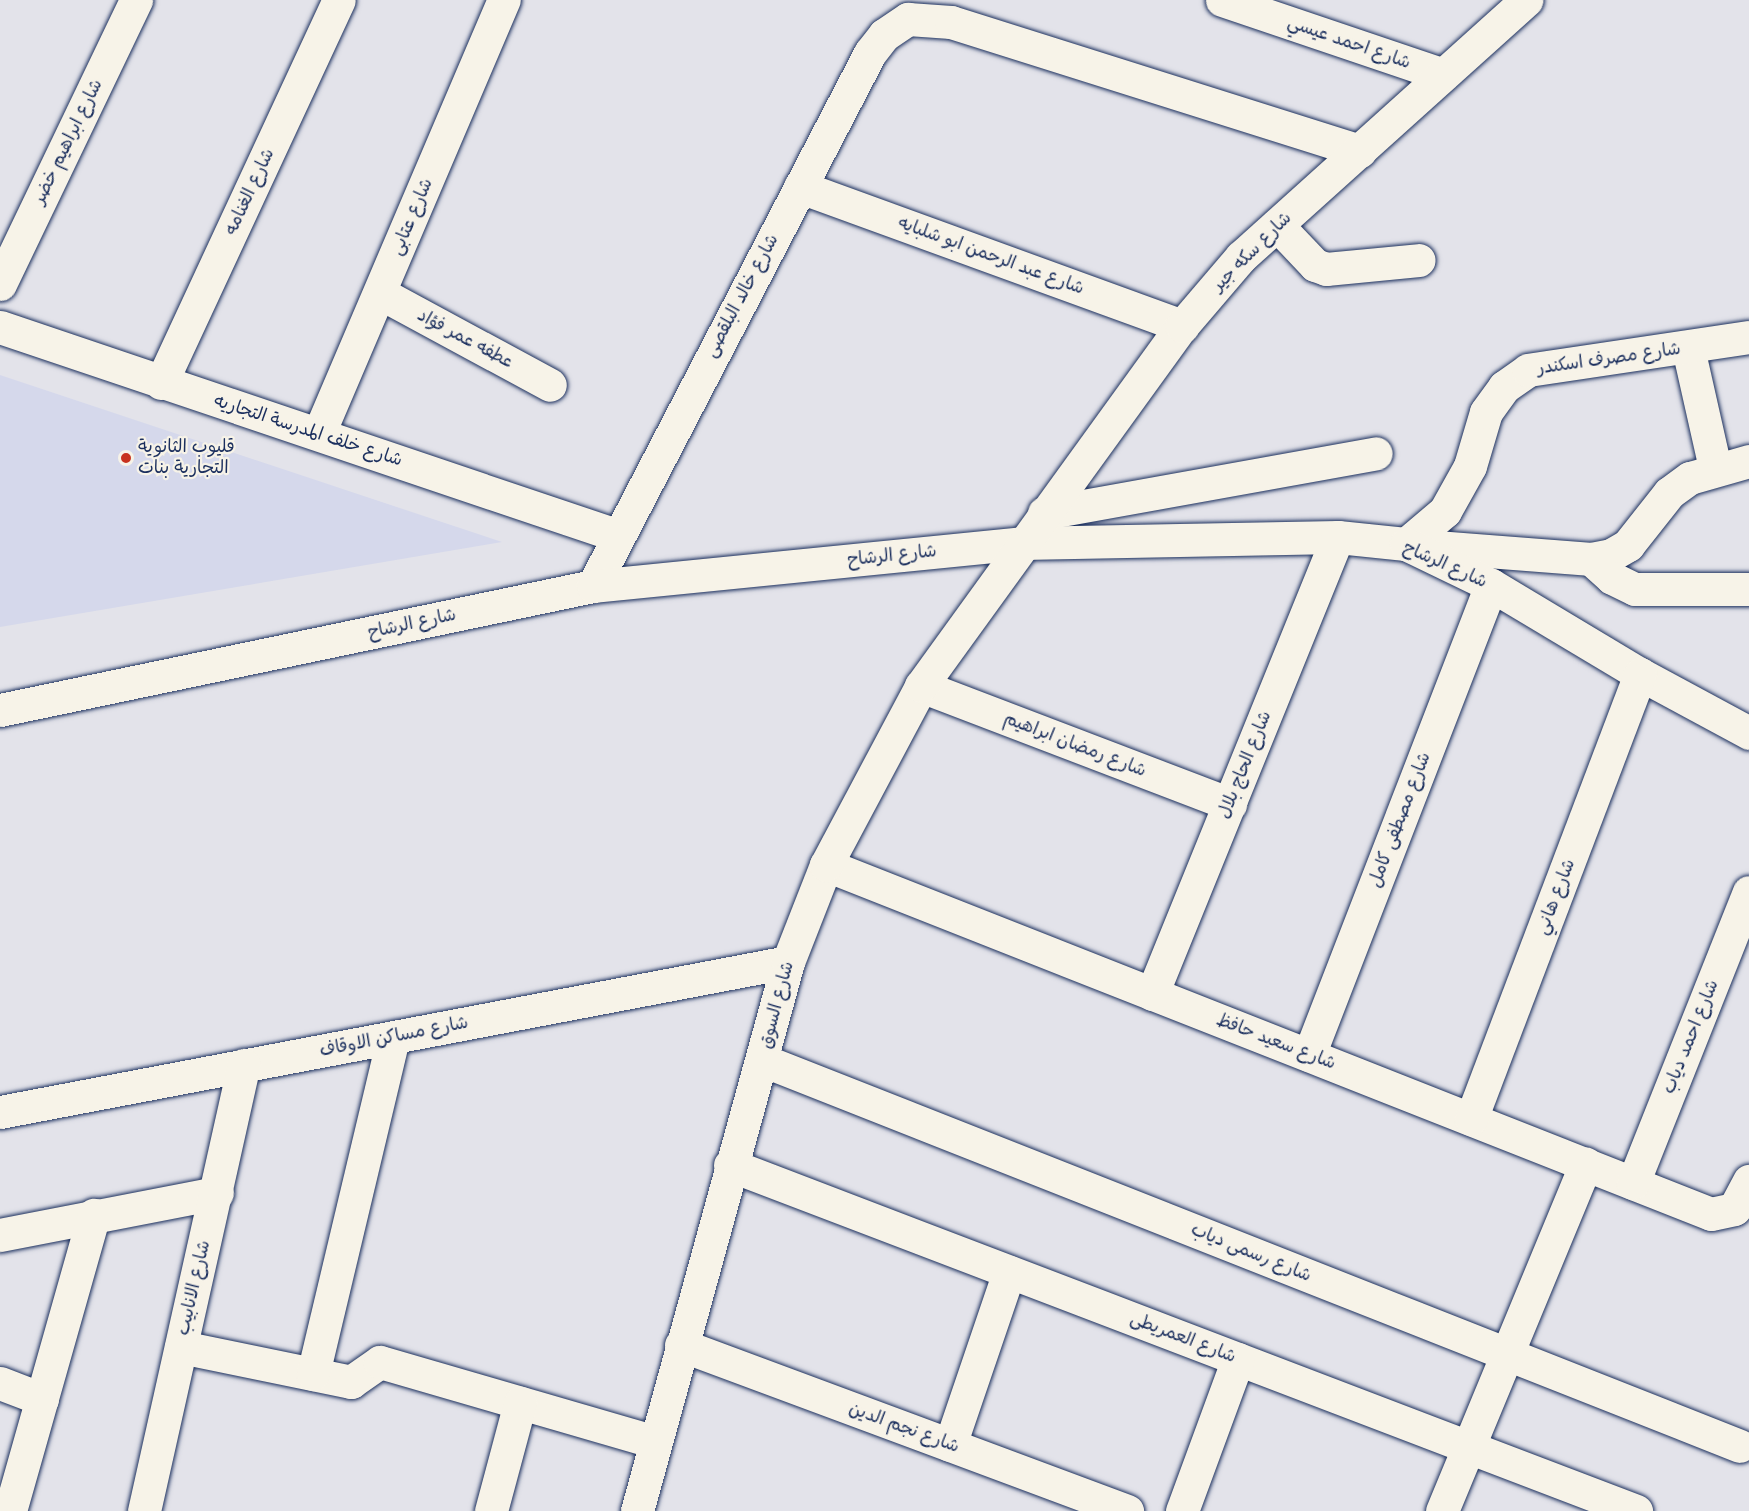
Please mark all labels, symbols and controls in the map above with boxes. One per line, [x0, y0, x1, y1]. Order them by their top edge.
street label: شارع احمد عيسي [1285, 12, 1413, 74]
street label: شارع ابراهيم خضر [28, 76, 108, 208]
street label: شارع الغنامه [221, 145, 279, 239]
street label: شارع عتابى [386, 175, 438, 259]
street label: شارع سكه جير [1208, 208, 1296, 296]
street label: شارع عبد الرحمن ابو شلبايه [895, 212, 1087, 300]
street label: شارع خالد البلقصى [700, 231, 784, 361]
street label: عطفه عمر فؤاد [413, 305, 517, 373]
street label: شارع مصرف اسكندر [1536, 338, 1682, 380]
street label: شارع خلف المدرسة التجاريه [211, 390, 405, 472]
place label: قليوب الثانوية التجارية بنات [138, 437, 235, 480]
marker: قليوب الثانوية التجارية بنات [119, 451, 133, 465]
street label: شارع الرشاح [1400, 537, 1490, 593]
street label: شارع الرشاح [846, 541, 938, 571]
street label: شارع الرشاح [366, 604, 458, 644]
street label: شارع رمضان ابراهيم [1001, 708, 1149, 782]
street label: شارع الحاج بلال [1214, 708, 1276, 822]
street label: شارع مصطفى كامل [1364, 749, 1436, 891]
street label: شارع هاني [1532, 856, 1580, 938]
street label: شارع السوق [755, 959, 799, 1051]
street label: شارع احمد دياب [1658, 977, 1724, 1097]
street label: شارع سعيد حافظ [1213, 1009, 1339, 1075]
street label: شارع مساكن الاوقاف [318, 1012, 470, 1062]
street label: شارع رسمى دياب [1188, 1219, 1314, 1287]
street label: شارع الانابيب [173, 1238, 215, 1338]
street label: شارع العمريطى [1127, 1308, 1239, 1368]
street label: شارع نجم الدين [846, 1398, 962, 1458]

